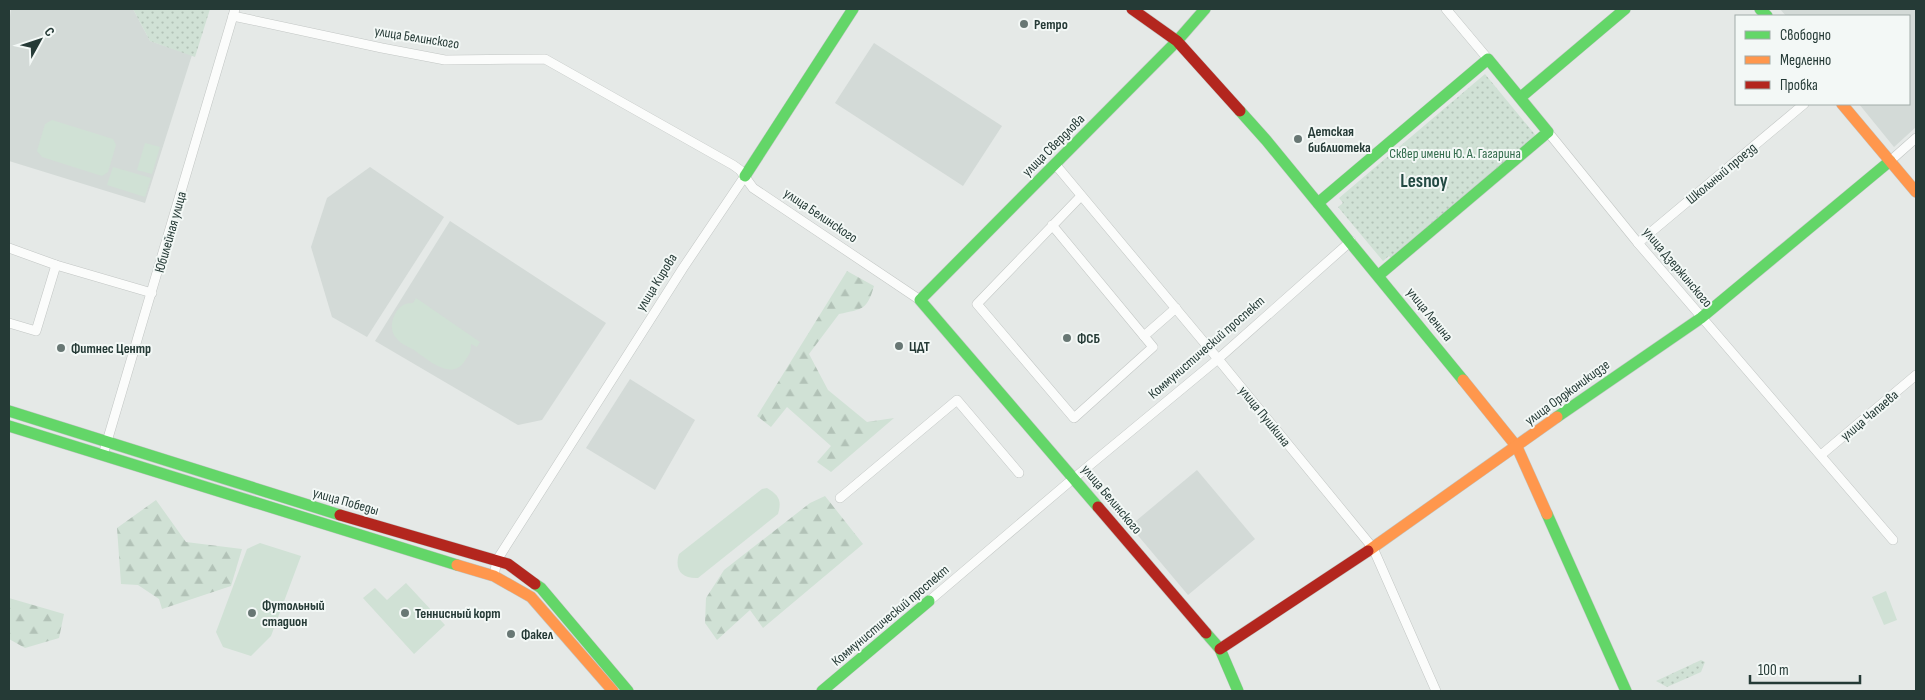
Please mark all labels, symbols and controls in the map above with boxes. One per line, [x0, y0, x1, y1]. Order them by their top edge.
north arrow [15, 15, 65, 65]
legend [1735, 15, 1910, 105]
place label: Ретро [1034, 16, 1068, 33]
marker: Ретро [1018, 18, 1030, 30]
street label: улица Белинского [373, 22, 461, 53]
text: С [41, 24, 58, 40]
text: Свободно [1780, 26, 1831, 45]
text: Медленно [1780, 51, 1831, 70]
text: Пробка [1780, 76, 1818, 95]
street label: улица Свердлова [1019, 111, 1088, 180]
place label: Детская библиотека [1308, 123, 1371, 156]
marker: Детская библиотека [1292, 133, 1304, 145]
street label: Школьный проезд [1683, 139, 1760, 208]
park label: Сквер имени Ю. А. Гагарина [1389, 145, 1521, 162]
district label: Lesnoy [1400, 170, 1448, 193]
street label: улица Белинского [781, 184, 861, 246]
street label: Юбилейная улица [151, 190, 190, 275]
street label: улица Дзержинского [1639, 224, 1716, 311]
street label: улица Кирова [632, 250, 681, 314]
street label: улица Ленина [1403, 284, 1456, 345]
street label: Коммунистический проспект [1145, 292, 1268, 402]
place label: ФСБ [1077, 330, 1101, 347]
marker: ФСБ [1061, 332, 1073, 344]
place label: ЦДТ [909, 338, 930, 355]
place label: Фитнес Центр [71, 340, 151, 357]
marker: ЦДТ [893, 340, 905, 352]
marker: Фитнес Центр [55, 342, 67, 354]
street label: улица Орджоникидзе [1522, 356, 1613, 429]
street label: улица Пушкина [1235, 382, 1294, 450]
street label: улица Чапаева [1837, 386, 1902, 444]
street label: улица Белинского [1078, 461, 1146, 538]
street label: улица Победы [311, 484, 381, 519]
street label: Коммунистический проспект [828, 561, 953, 670]
place label: Футольный стадион [262, 597, 325, 630]
place label: Теннисный корт [415, 605, 501, 622]
marker: Футольный стадион [246, 607, 258, 619]
marker: Теннисный корт [399, 607, 411, 619]
place label: Факел [521, 626, 554, 643]
marker: Факел [505, 628, 517, 640]
scale bar [1750, 652, 1860, 684]
text: 100 m [1758, 661, 1789, 680]

